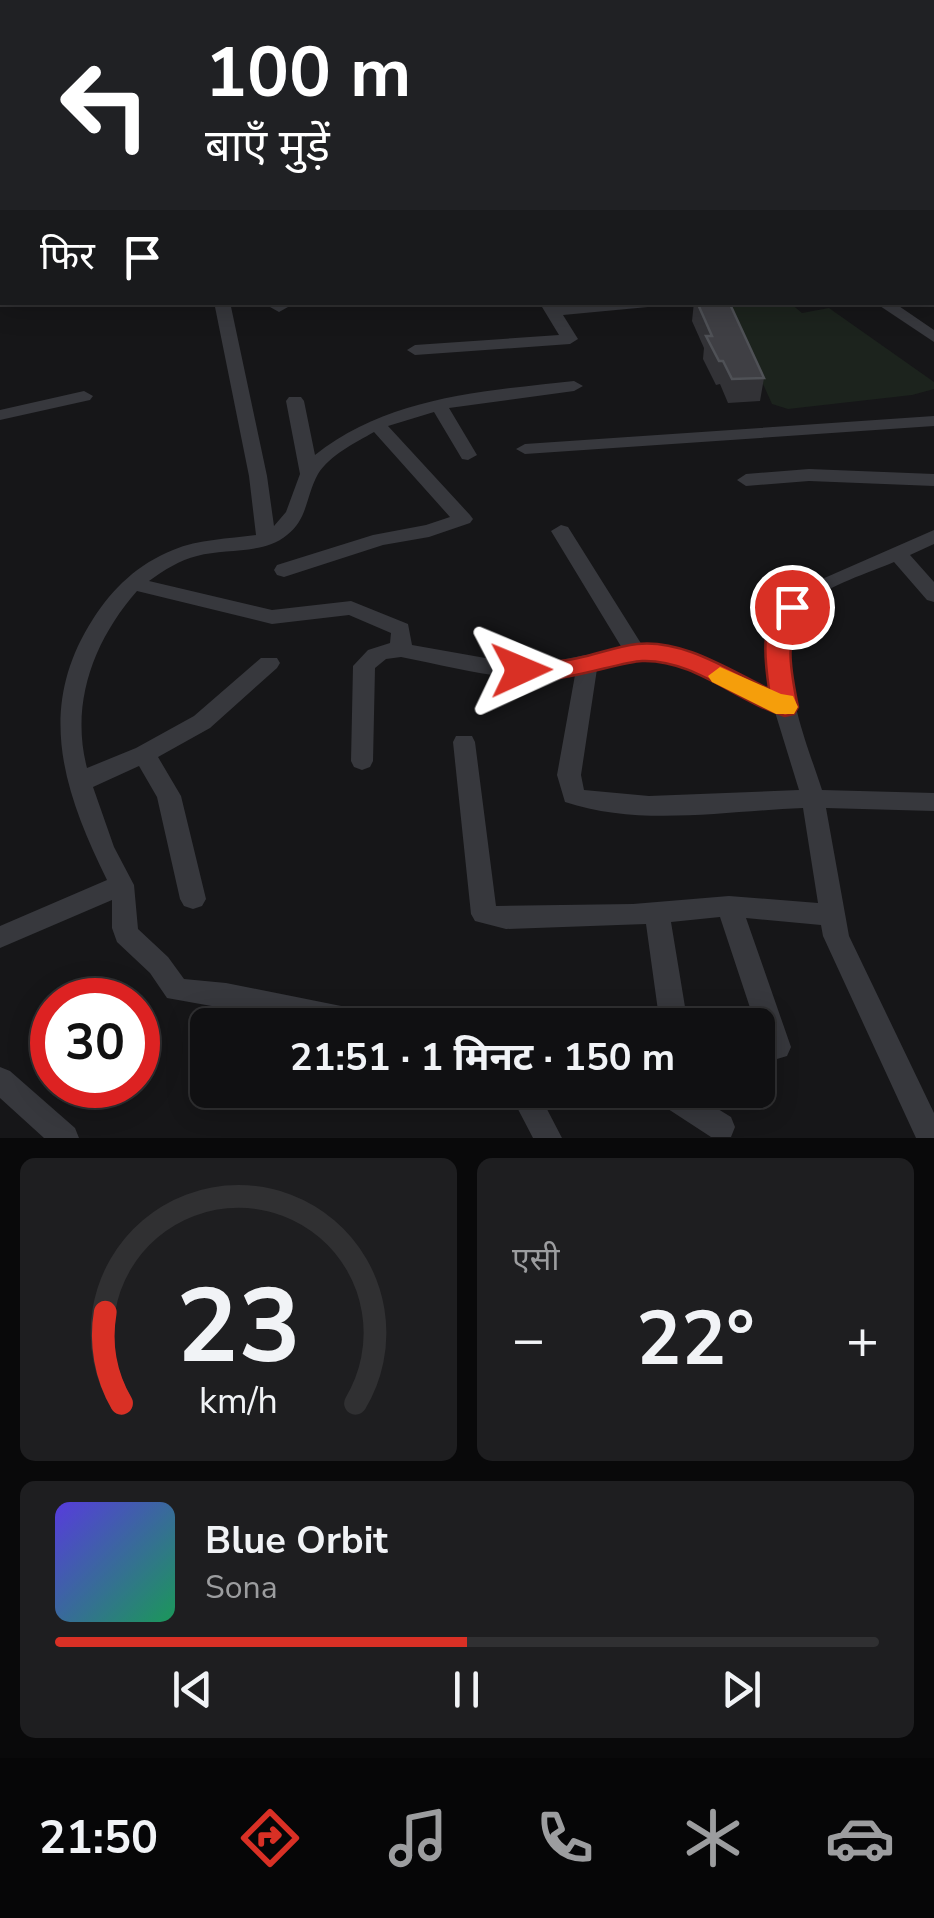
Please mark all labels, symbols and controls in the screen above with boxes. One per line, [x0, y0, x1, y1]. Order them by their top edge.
text: 100 m [205, 25, 411, 121]
icon: left [40, 40, 170, 170]
text: बाएँ मुड़ें [205, 116, 330, 177]
icon: arrive [115, 230, 170, 285]
text: फिर [40, 231, 95, 282]
pin [750, 565, 835, 650]
icon: arrive [765, 580, 820, 635]
position arrow [469, 618, 573, 722]
speed limit sign: 30 [30, 978, 160, 1108]
text: 21:51 · 1 मिनट · 150 m [290, 1032, 675, 1083]
text: एसी [512, 1238, 560, 1281]
text: 23 [176, 1256, 301, 1398]
text: 22° [636, 1288, 755, 1390]
text: − [512, 1302, 545, 1377]
text: + [846, 1302, 879, 1377]
text: km/h [199, 1377, 278, 1426]
text: Blue Orbit [205, 1515, 388, 1566]
text: Sona [205, 1566, 278, 1609]
icon: previous [165, 1662, 220, 1717]
icon: pause [439, 1662, 494, 1717]
icon: next [714, 1662, 769, 1717]
icon: directions [235, 1803, 305, 1873]
icon: music [383, 1803, 453, 1873]
icon: phone [530, 1803, 600, 1873]
icon: climate [678, 1803, 748, 1873]
icon: car [825, 1803, 895, 1873]
text: 21:50 [39, 1808, 158, 1869]

